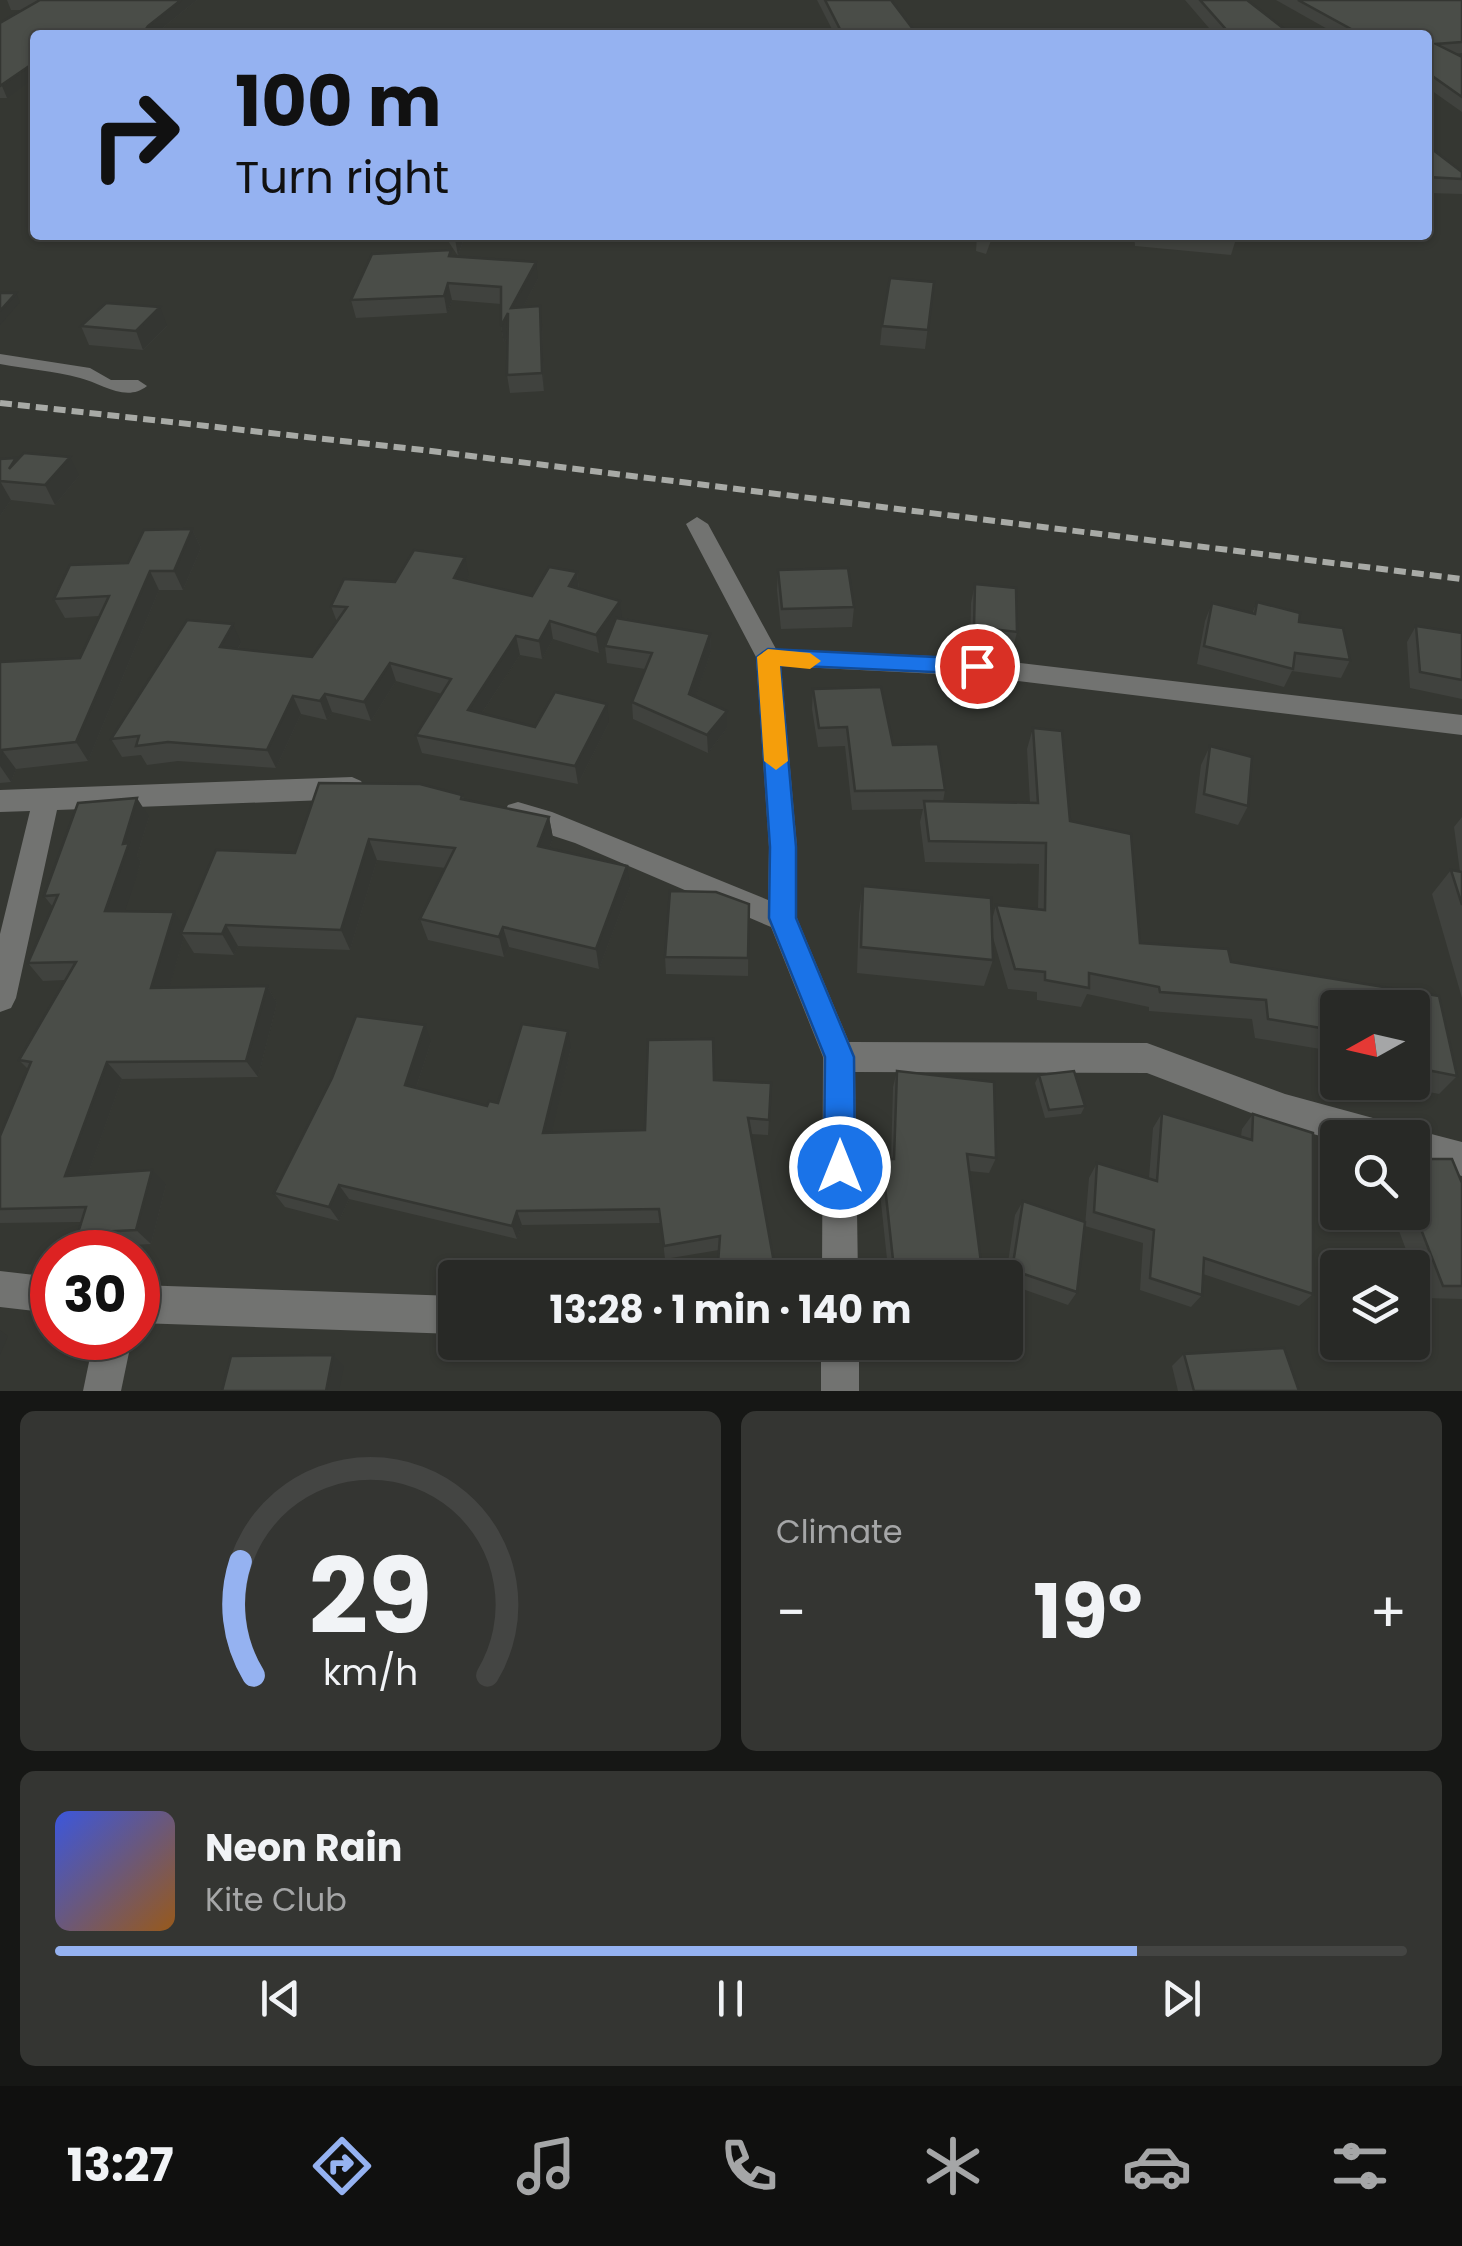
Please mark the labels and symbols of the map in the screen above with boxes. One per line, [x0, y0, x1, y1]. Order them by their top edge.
pin [935, 624, 1020, 709]
north arrow [1320, 990, 1430, 1100]
position arrow [788, 1115, 892, 1219]
speed limit sign: 30 [30, 1230, 160, 1360]

